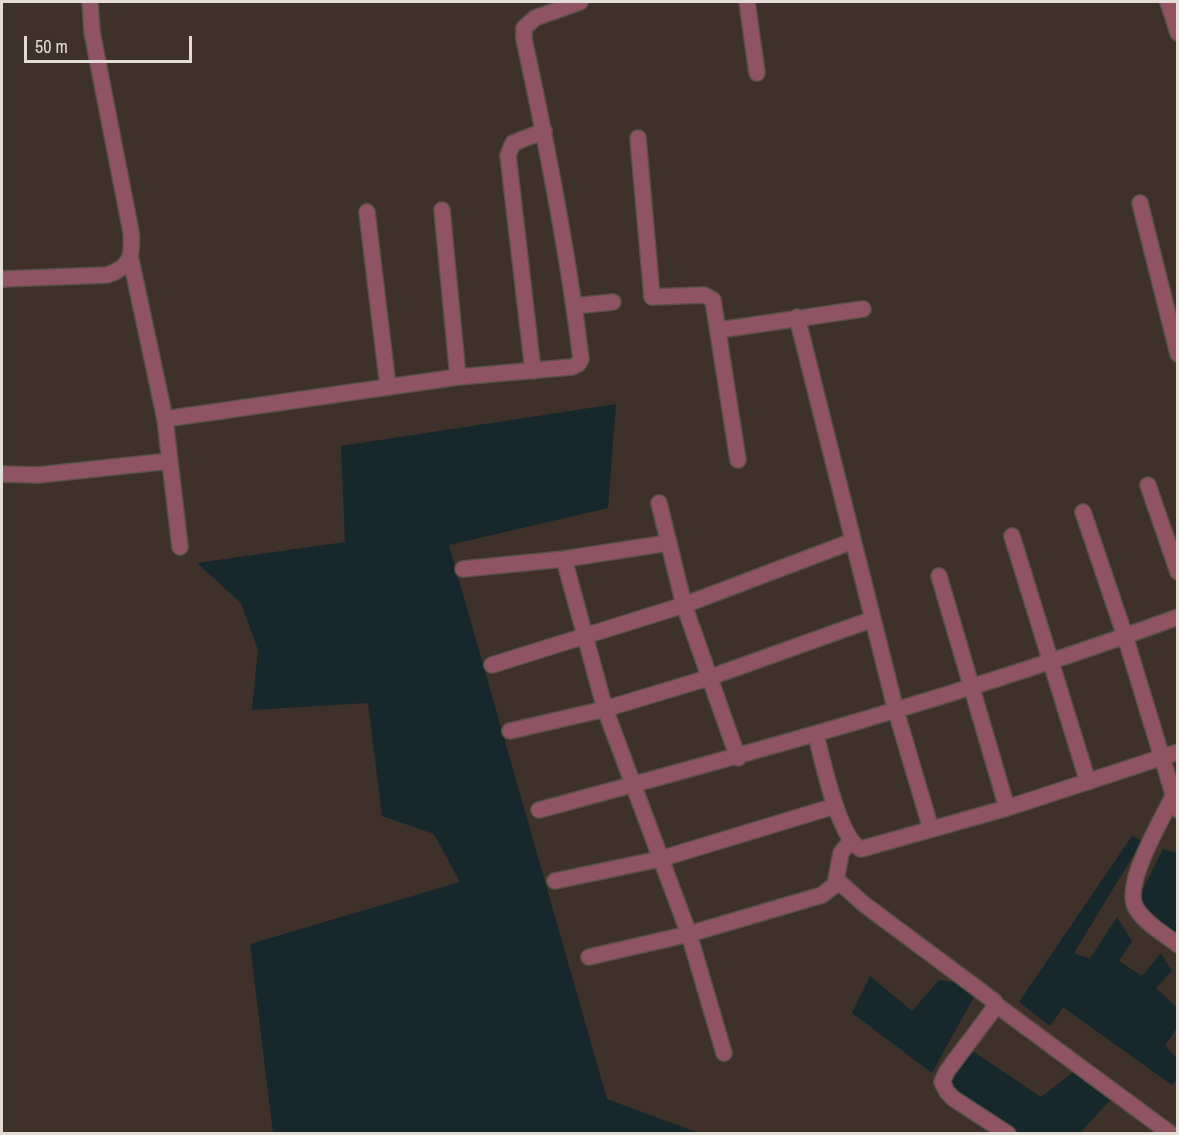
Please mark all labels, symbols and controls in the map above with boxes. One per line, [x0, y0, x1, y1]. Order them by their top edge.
scale bar [27, 24, 195, 62]
text: 50 m [35, 34, 68, 59]

